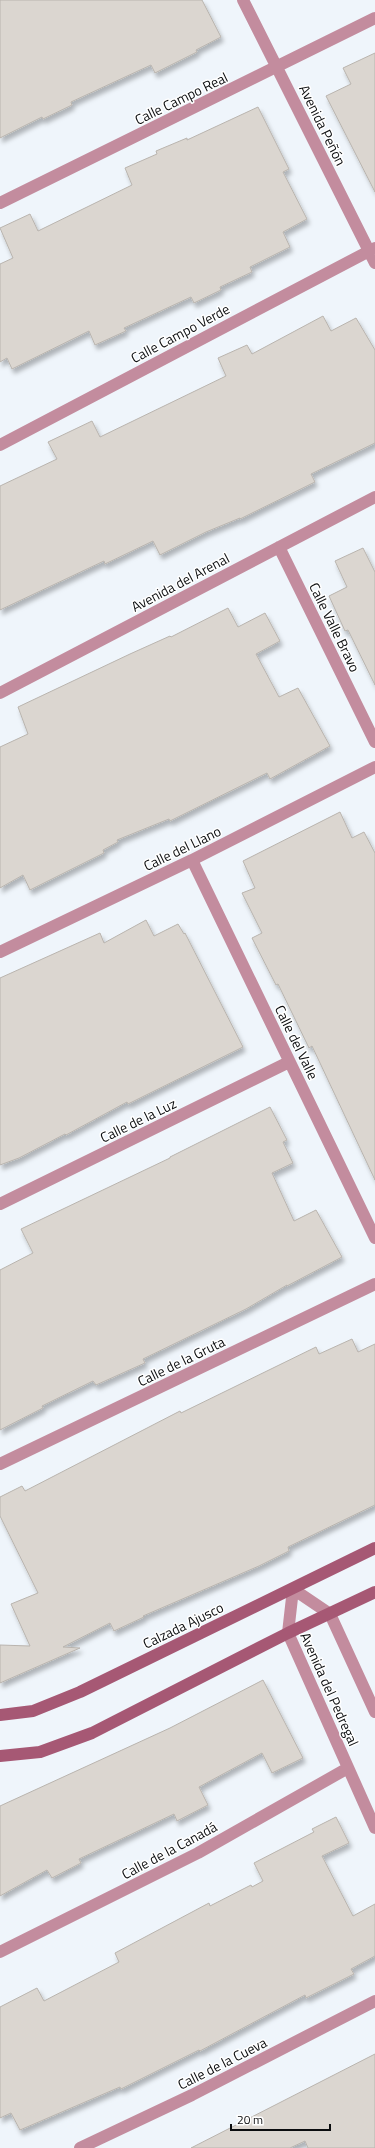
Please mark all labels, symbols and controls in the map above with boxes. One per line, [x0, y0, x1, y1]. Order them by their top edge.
street label: Calle Campo Real [131, 66, 231, 130]
street label: Avenida Peñón [294, 81, 352, 169]
street label: Calle Campo Verde [127, 298, 233, 368]
street label: Avenida del Arenal [127, 547, 233, 617]
street label: Calle Valle Bravo [304, 579, 366, 675]
street label: Calle del Llano [140, 820, 224, 876]
street label: Calle del Valle [270, 1001, 324, 1083]
street label: Calle de la Luz [96, 1092, 180, 1148]
street label: Calle de la Gruta [134, 1331, 228, 1391]
street label: Calzada Ajusco [139, 1596, 227, 1654]
street label: Avenida del Pedregal [295, 1629, 365, 1749]
street label: Calle de la Canadá [117, 1816, 221, 1884]
street label: Calle de la Cueva [174, 2031, 270, 2095]
scale bar [231, 2106, 330, 2132]
text: 20 m [237, 2110, 263, 2129]

